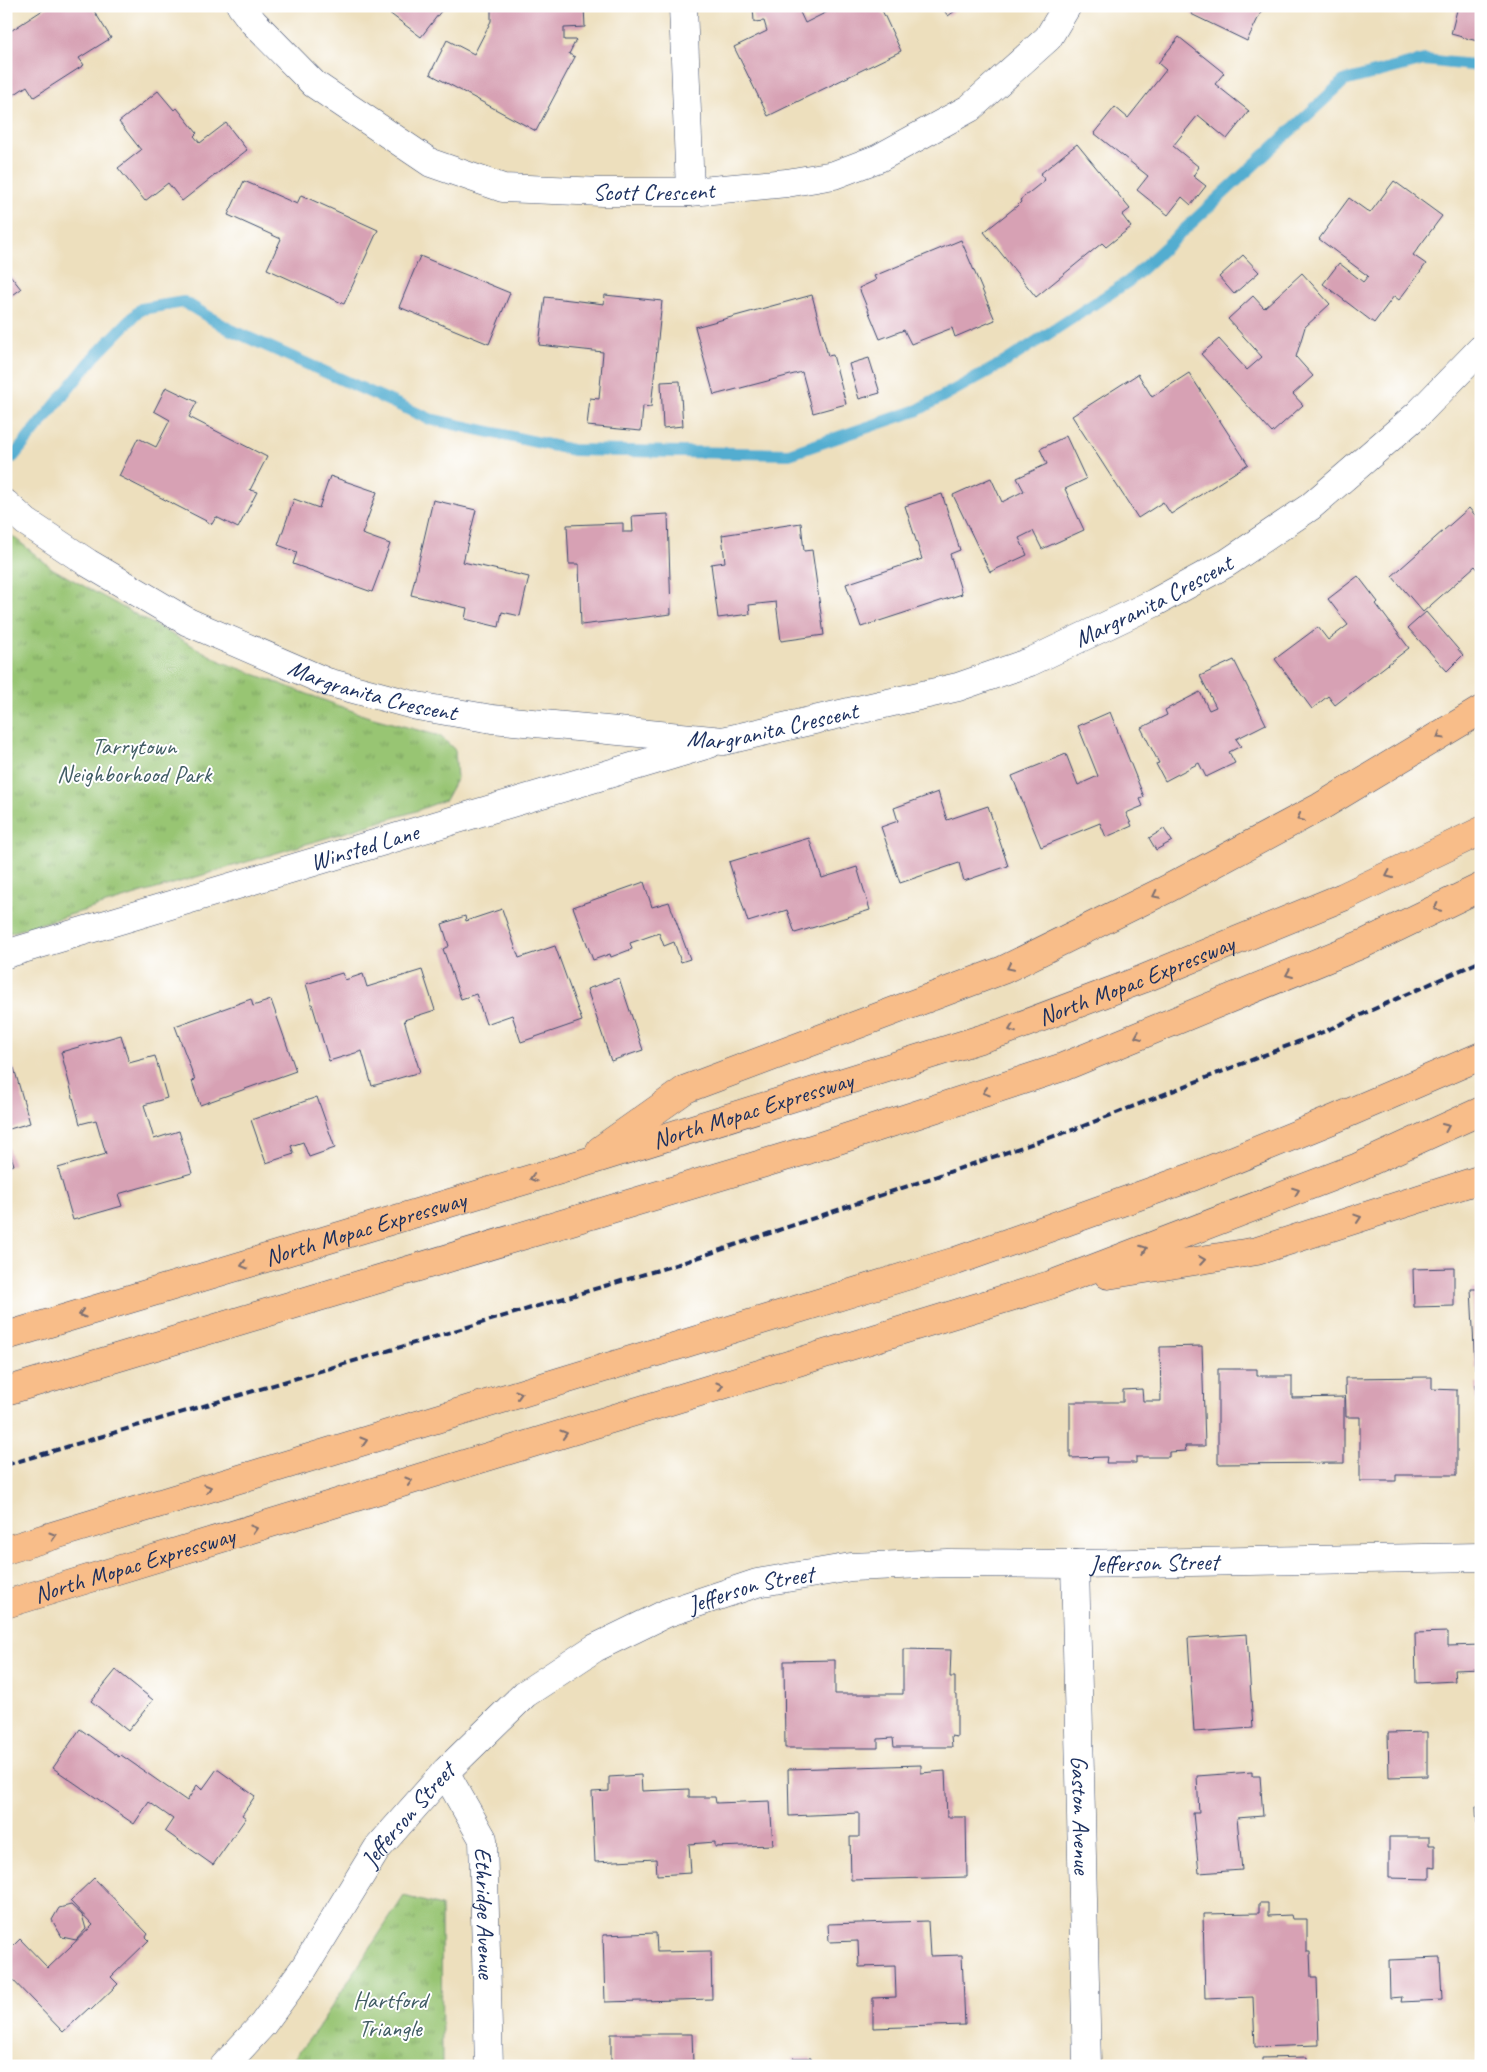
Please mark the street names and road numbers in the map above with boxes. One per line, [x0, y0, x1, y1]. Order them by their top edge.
street label: Scott Crescent [592, 175, 718, 207]
street label: Margranita Crescent [1069, 547, 1239, 654]
street label: Margranita Crescent [284, 652, 461, 728]
street label: Margranita Crescent [686, 695, 863, 756]
street label: Winsted Lane [307, 816, 424, 877]
street label: North Mopac Expressway [1034, 928, 1240, 1032]
street label: North Mopac Expressway [649, 1064, 858, 1155]
street label: North Mopac Expressway [261, 1184, 471, 1273]
street label: North Mopac Expressway [30, 1520, 240, 1610]
street label: Jefferson Street [1088, 1546, 1222, 1579]
street label: Jefferson Street [683, 1558, 819, 1620]
street label: Jefferson Street [354, 1754, 463, 1874]
street label: Gaston Avenue [1065, 1755, 1097, 1877]
street label: Ethridge Avenue [468, 1847, 502, 1981]

